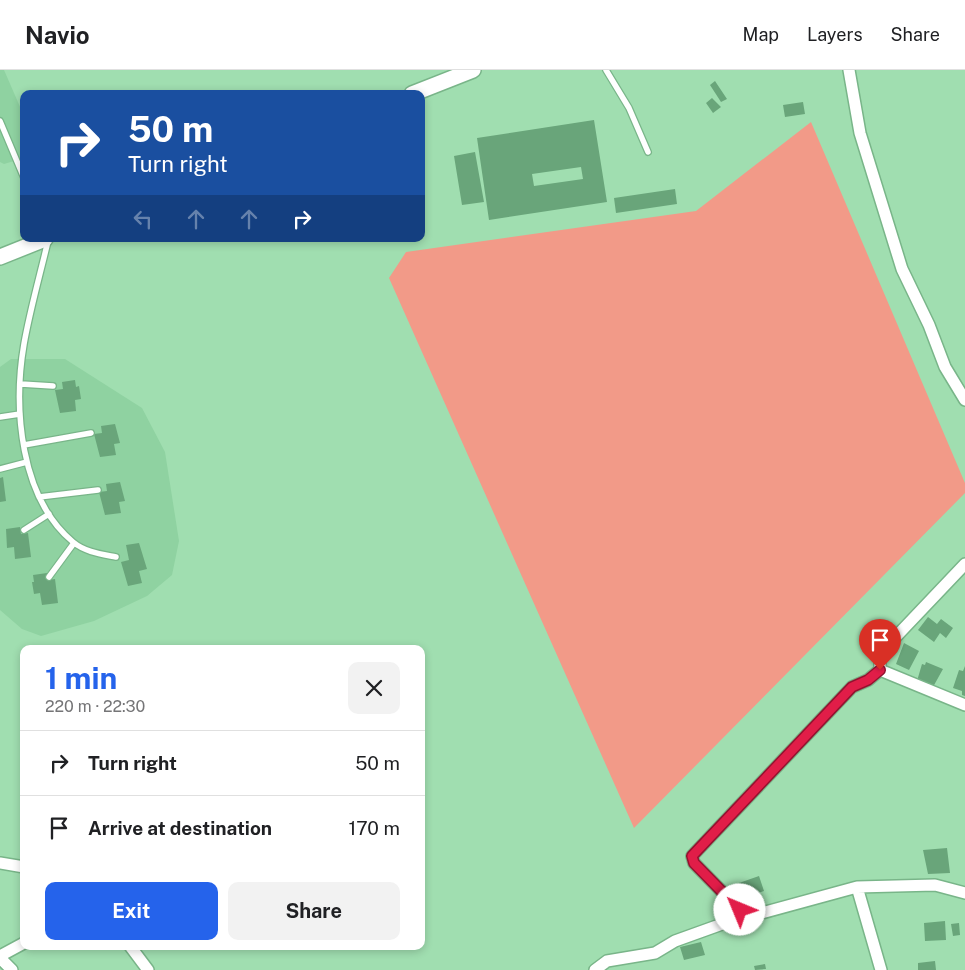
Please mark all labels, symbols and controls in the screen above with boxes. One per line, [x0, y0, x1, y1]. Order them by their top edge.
text: Navio [25, 21, 90, 49]
text: Map [743, 24, 779, 45]
text: Layers [807, 24, 863, 45]
text: Share [891, 24, 940, 45]
text: 50 m [128, 109, 213, 150]
icon: right [45, 110, 110, 175]
text: Turn right [128, 151, 228, 177]
icon: left [129, 205, 157, 233]
icon: ahead [182, 205, 210, 233]
icon: ahead [235, 205, 263, 233]
icon: right [288, 205, 316, 233]
pin [859, 619, 901, 670]
icon: arrive [866, 626, 894, 654]
text: 1 min [45, 660, 117, 696]
button: close [348, 662, 400, 714]
text: 220 m · 22:30 [45, 697, 145, 716]
icon: right [45, 749, 73, 777]
text: Turn right [88, 752, 177, 774]
text: 50 m [355, 752, 400, 774]
icon: arrive [45, 814, 73, 842]
text: Arrive at destination [88, 817, 272, 839]
text: 170 m [349, 817, 400, 839]
button: Exit [45, 882, 218, 940]
button: Share [228, 882, 400, 940]
position arrow [713, 883, 765, 935]

